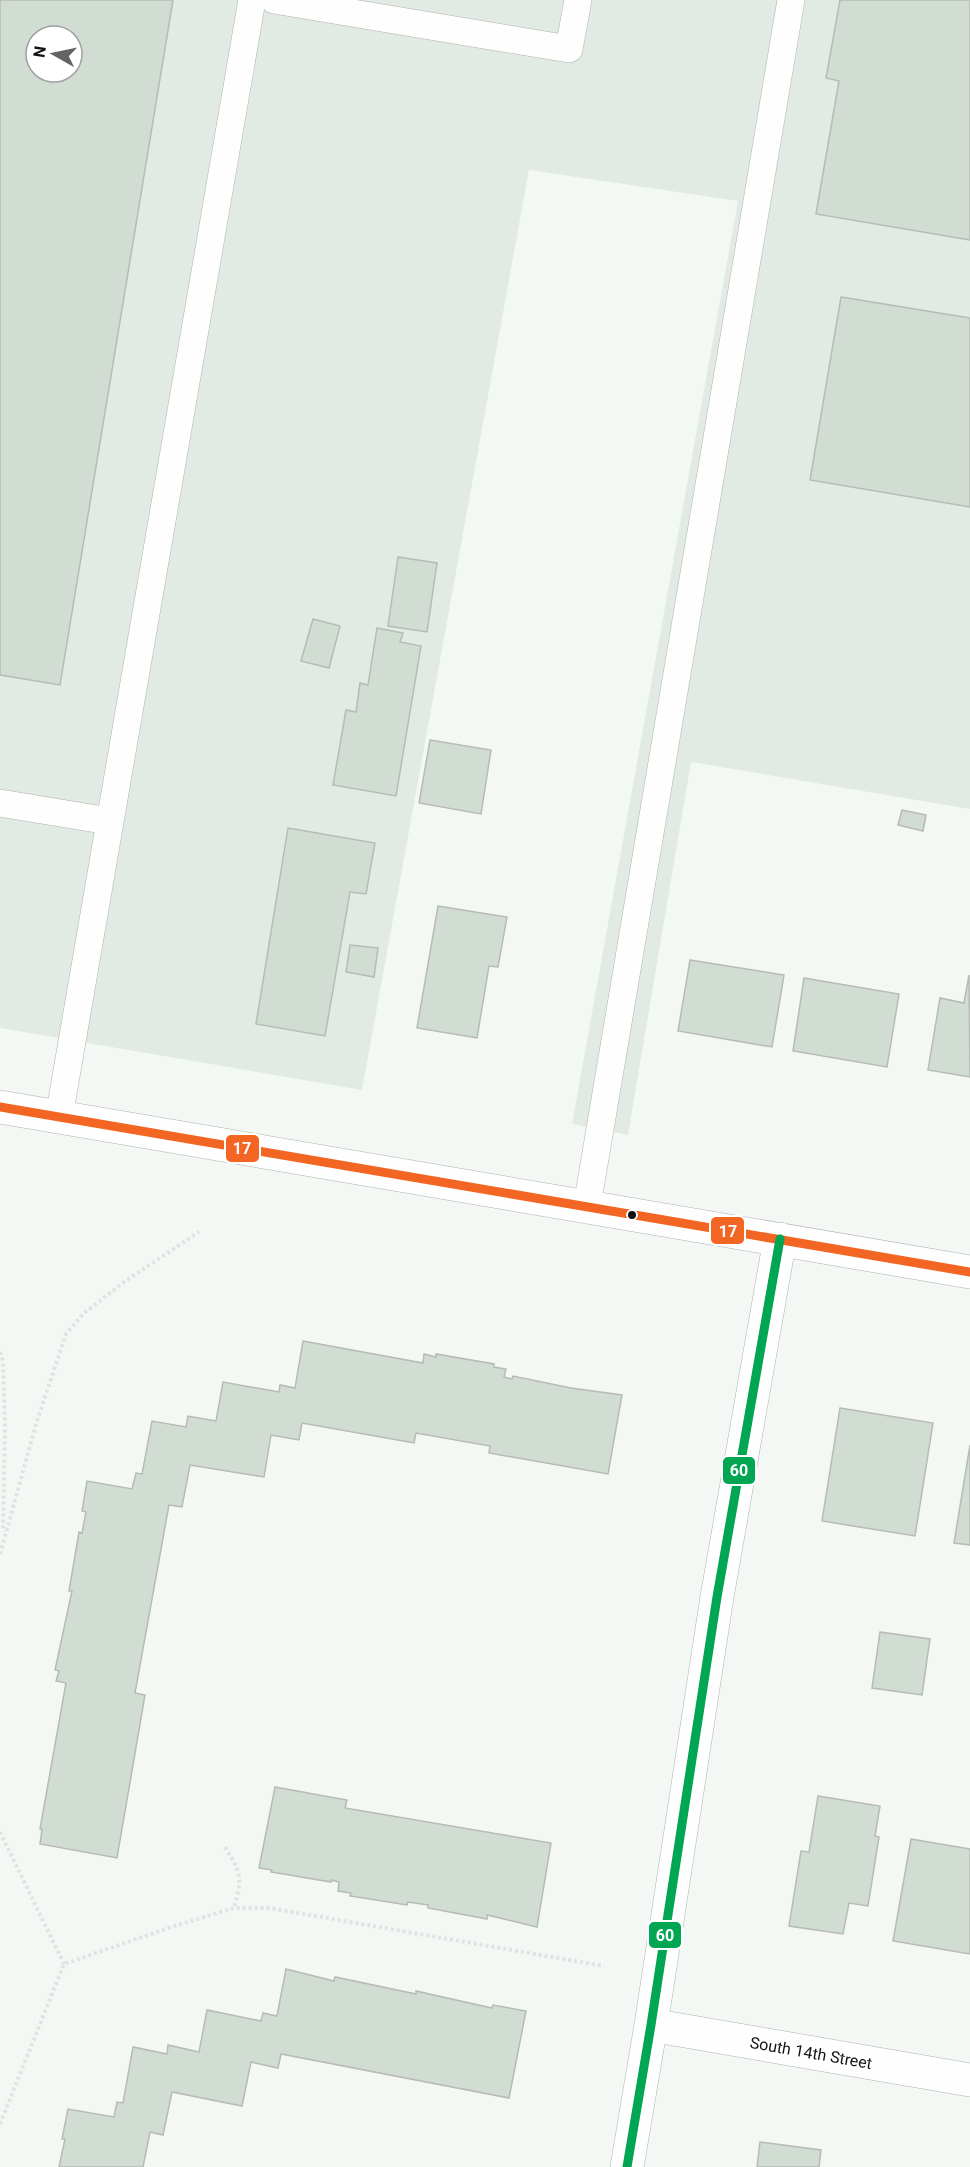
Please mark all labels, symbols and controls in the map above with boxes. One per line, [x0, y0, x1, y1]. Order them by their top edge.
north arrow [24, 24, 84, 84]
text: N [29, 45, 50, 59]
line badge: 17 [225, 1134, 260, 1163]
text: 17 [233, 1139, 251, 1158]
unlabelled marker [626, 1209, 638, 1221]
line badge: 17 [710, 1216, 745, 1245]
text: 17 [719, 1222, 737, 1241]
line badge: 60 [722, 1456, 756, 1485]
text: 60 [730, 1461, 748, 1480]
line badge: 60 [648, 1921, 682, 1949]
text: 60 [656, 1926, 674, 1945]
street label: South 14th Street [748, 2033, 874, 2073]

